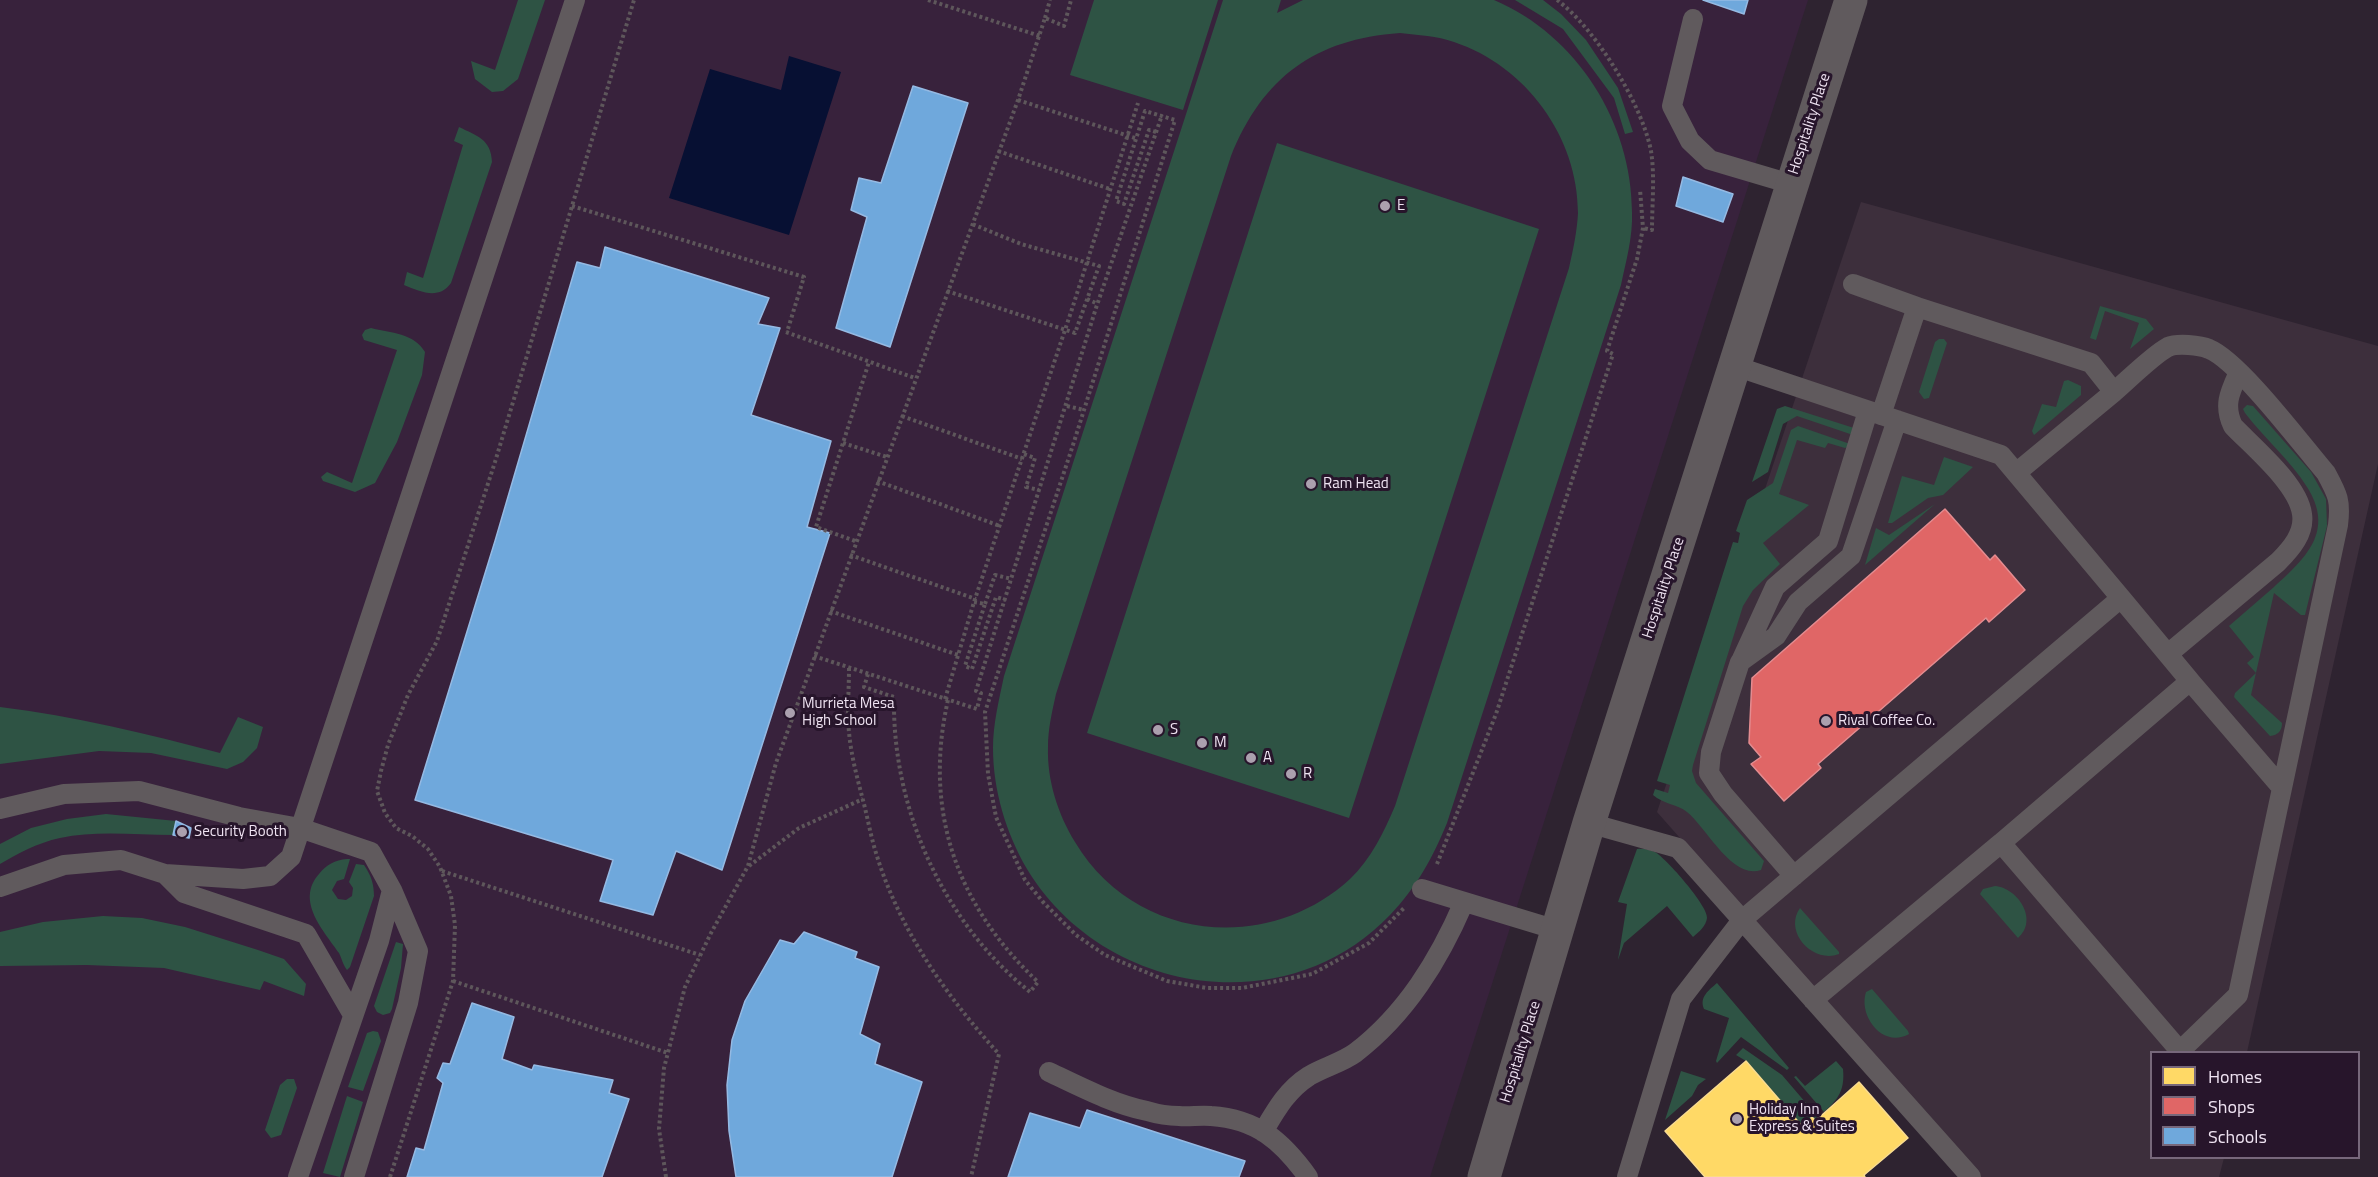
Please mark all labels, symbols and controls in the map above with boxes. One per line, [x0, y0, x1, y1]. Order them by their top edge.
street label: Hospitality Place [1785, 71, 1835, 177]
place label: E [1397, 197, 1405, 215]
marker: E [1378, 199, 1392, 213]
place label: Ram Head [1323, 475, 1389, 493]
marker: Ram Head [1304, 477, 1318, 491]
street label: Hospitality Place [1639, 535, 1689, 641]
place label: Murrieta Mesa High School [802, 695, 894, 730]
marker: Murrieta Mesa High School [783, 706, 797, 720]
place label: Rival Coffee Co. [1838, 712, 1935, 730]
marker: Rival Coffee Co. [1819, 714, 1833, 728]
place label: S [1170, 721, 1178, 739]
marker: S [1151, 723, 1165, 737]
place label: M [1214, 734, 1227, 752]
marker: M [1195, 736, 1209, 750]
place label: A [1263, 749, 1272, 767]
marker: A [1244, 751, 1258, 765]
place label: R [1303, 765, 1312, 783]
marker: R [1284, 767, 1298, 781]
place label: Security Booth [194, 823, 287, 841]
marker: Security Booth [175, 825, 189, 839]
street label: Hospitality Place [1497, 999, 1545, 1105]
legend [2150, 1051, 2360, 1159]
text: Homes [2208, 1063, 2262, 1090]
text: Shops [2208, 1093, 2255, 1120]
place label: Holiday Inn Express & Suites [1749, 1101, 1855, 1136]
marker: Holiday Inn Express & Suites [1730, 1112, 1744, 1126]
text: Schools [2208, 1123, 2267, 1150]

